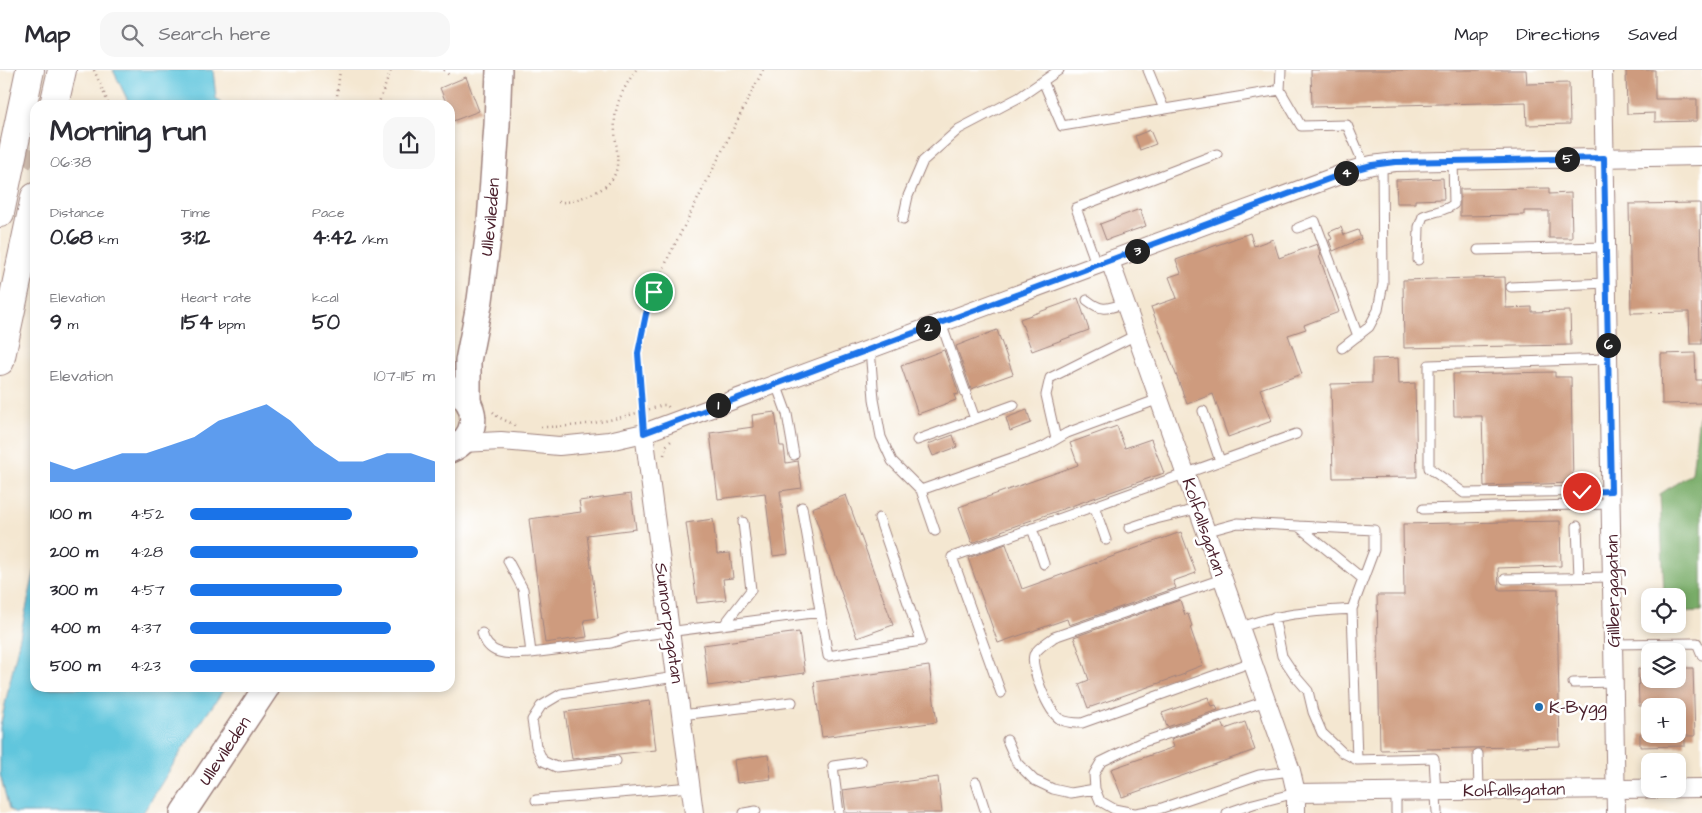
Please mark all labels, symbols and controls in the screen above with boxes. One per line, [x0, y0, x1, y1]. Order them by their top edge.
search box [100, 12, 450, 57]
text: Map [25, 18, 70, 52]
icon: search [118, 21, 146, 49]
text: Search here [158, 21, 271, 48]
text: Map [1454, 22, 1488, 47]
text: Directions [1516, 22, 1600, 47]
text: Saved [1628, 22, 1677, 47]
text: Morning run [50, 112, 206, 151]
button: share [383, 117, 435, 169]
pin: 5 [1554, 146, 1580, 172]
text: 5 [1563, 149, 1572, 169]
text: 06:38 [50, 151, 91, 173]
pin: 4 [1334, 160, 1358, 186]
text: 4 [1342, 163, 1351, 183]
street label: Ullevileden [473, 177, 506, 257]
text: Distance [50, 203, 104, 223]
text: Time [181, 203, 210, 223]
text: Pace [312, 203, 344, 223]
text: 0.68 [50, 223, 93, 252]
text: 3:12 [181, 223, 210, 252]
text: 4:42 [312, 223, 356, 252]
text: km [93, 230, 118, 250]
text: /km [356, 230, 388, 250]
pin: 3 [1124, 238, 1150, 264]
text: 3 [1134, 241, 1141, 261]
pin [633, 271, 675, 313]
icon: arrive [640, 278, 668, 306]
text: Elevation [50, 288, 105, 308]
text: Heart rate [181, 288, 251, 308]
text: kcal [312, 288, 339, 308]
text: 9 [50, 308, 62, 337]
text: 154 [181, 308, 213, 337]
text: 50 [312, 308, 340, 337]
text: m [62, 315, 78, 335]
text: bpm [213, 315, 245, 335]
pin: 2 [916, 316, 940, 340]
text: 2 [924, 318, 933, 338]
pin: 6 [1596, 332, 1620, 358]
text: 6 [1604, 335, 1613, 355]
text: Elevation [50, 365, 113, 387]
text: 107–115 m [374, 365, 435, 387]
pin: 1 [706, 392, 730, 418]
text: 1 [718, 395, 719, 415]
pin [1561, 471, 1603, 513]
street label: Kolfallsgatan [1175, 475, 1232, 580]
icon: check [1568, 478, 1596, 506]
text: 100 m [50, 503, 91, 525]
text: 4:52 [130, 503, 164, 525]
street label: Gillbergagatan [1600, 534, 1627, 648]
text: 200 m [50, 541, 98, 563]
text: 4:28 [130, 541, 163, 563]
street label: Sunnorpsgatan [647, 561, 690, 685]
text: 300 m [50, 579, 97, 601]
text: 4:57 [130, 579, 165, 601]
map controls [1641, 588, 1686, 798]
button: locate [1641, 588, 1686, 633]
text: 400 m [50, 617, 100, 639]
text: 4:37 [130, 617, 162, 639]
button: layers [1641, 643, 1686, 688]
text: 500 m [50, 655, 100, 677]
text: 4:23 [130, 655, 161, 677]
place label: K-Bygg [1549, 695, 1607, 721]
button: + [1641, 698, 1686, 743]
marker: K-Bygg [1533, 701, 1545, 713]
street label: Ullevileden [192, 711, 257, 790]
button: − [1641, 753, 1686, 798]
street label: Kolfallsgatan [1463, 777, 1565, 804]

